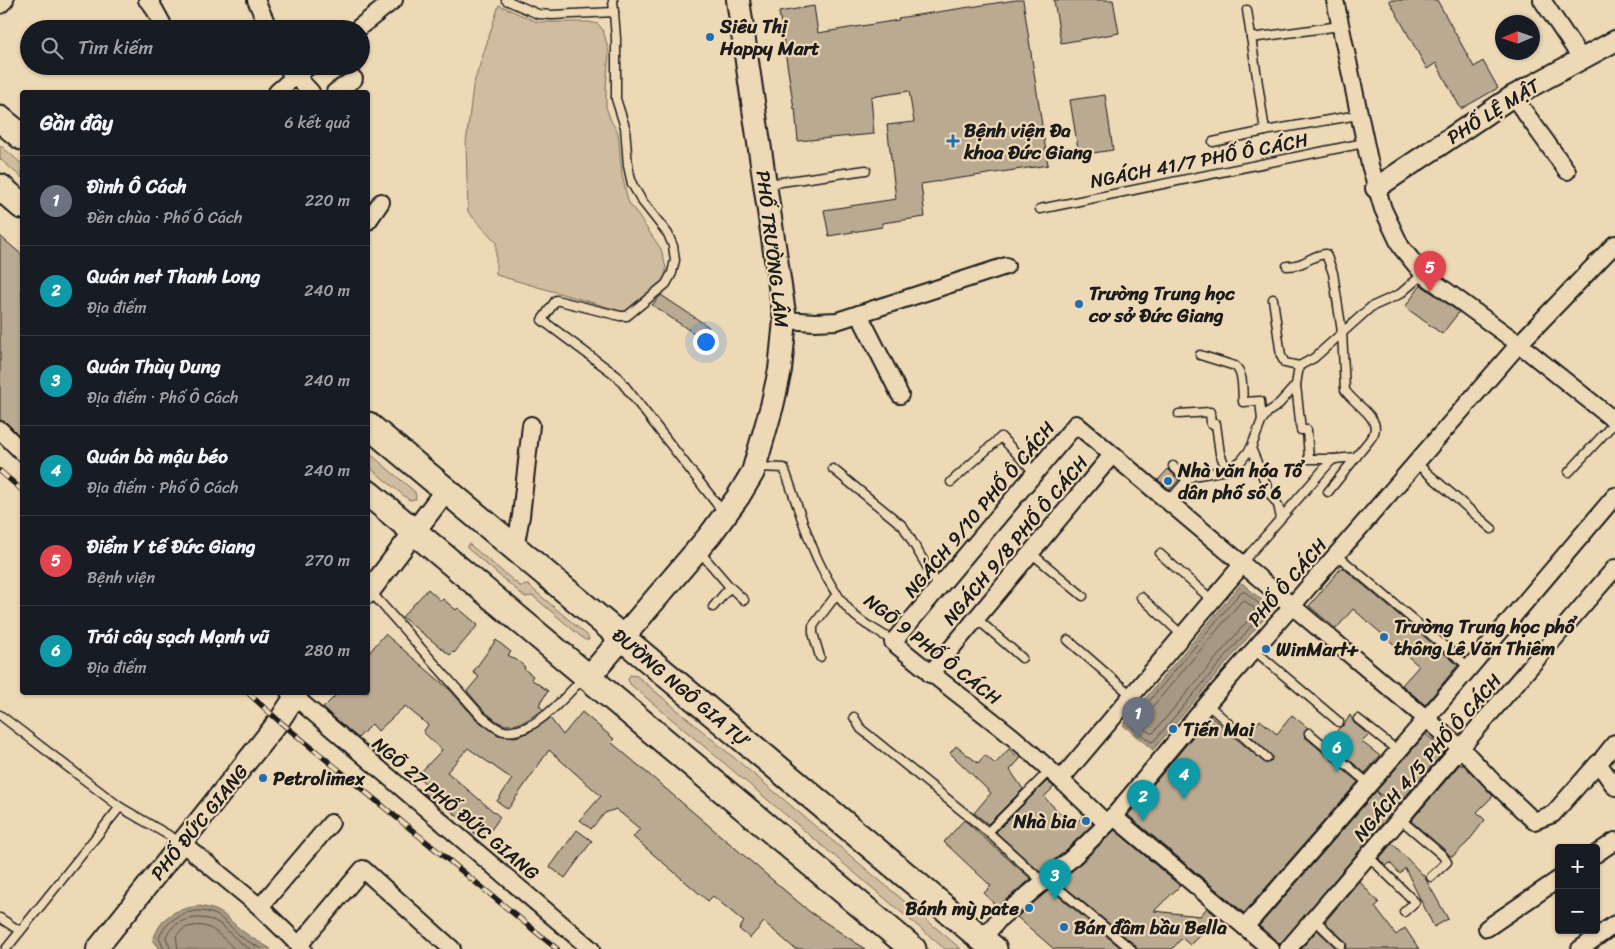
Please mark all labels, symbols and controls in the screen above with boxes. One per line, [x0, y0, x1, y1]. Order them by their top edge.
place label: Siêu Thị Happy Mart [719, 10, 820, 65]
north arrow [1495, 15, 1540, 60]
search box [20, 20, 370, 75]
text: Tìm kiếm [78, 31, 153, 64]
marker: Siêu Thị Happy Mart [704, 31, 716, 43]
icon: search [38, 34, 66, 62]
street label: PHỐ LỆ MẬT [1440, 69, 1548, 153]
text: Gần đây [40, 104, 113, 142]
text: 6 kết quả [284, 108, 350, 137]
place label: Bệnh viện Đa khoa Đức Giang [963, 114, 1093, 169]
street label: NGÁCH 41/7 PHỐ Ô CÁCH [1087, 123, 1311, 198]
marker: Bệnh viện Đa khoa Đức Giang [946, 134, 960, 148]
street label: PHỐ TRƯỜNG LÂM [746, 168, 799, 330]
text: Đình Ô Cách [87, 170, 187, 203]
text: 1 [53, 186, 59, 215]
text: 220 m [305, 186, 350, 215]
text: Đền chùa · Phố Ô Cách [87, 203, 242, 232]
pin: 5 [1414, 251, 1446, 292]
text: Quán net Thanh Long [87, 260, 260, 293]
text: 2 [51, 276, 61, 305]
text: 240 m [304, 276, 350, 305]
place label: Trường Trung học cơ sở Đức Giang [1088, 277, 1235, 332]
text: Địa điểm [87, 293, 147, 322]
marker: Trường Trung học cơ sở Đức Giang [1073, 298, 1085, 310]
your location [693, 329, 719, 355]
text: Quán Thùy Dung [87, 350, 221, 383]
text: 3 [52, 366, 60, 395]
text: 240 m [304, 366, 350, 395]
text: Địa điểm · Phố Ô Cách [87, 383, 238, 412]
street label: NGÁCH 9/10 PHỐ Ô CÁCH [895, 413, 1064, 605]
text: Quán bà mậu béo [87, 440, 228, 473]
street label: NGÁCH 9/8 PHỐ Ô CÁCH [934, 448, 1097, 633]
place label: Nhà văn hóa Tổ dân phố số 6 [1177, 454, 1305, 509]
text: 4 [51, 456, 61, 485]
text: 240 m [304, 456, 350, 485]
text: Địa điểm · Phố Ô Cách [87, 473, 238, 502]
marker: Nhà văn hóa Tổ dân phố số 6 [1162, 475, 1174, 487]
text: Điểm Y tế Đức Giang [87, 530, 256, 563]
street label: PHỐ Ô CÁCH [1239, 530, 1336, 634]
text: 5 [51, 546, 61, 575]
text: 270 m [305, 546, 350, 575]
text: Bệnh viện [87, 563, 155, 592]
street label: NGÕ 9 PHỐ Ô CÁCH [857, 585, 1009, 714]
place label: Trường Trung học phổ thông Lê Văn Thiêm [1394, 610, 1578, 665]
text: Trái cây sạch Mạnh vũ [87, 620, 269, 653]
street label: ĐƯỜNG NGÔ GIA TỰ [604, 620, 758, 756]
marker: Trường Trung học phổ thông Lê Văn Thiêm [1378, 631, 1390, 643]
place label: WinMart+ [1276, 633, 1359, 666]
text: 6 [51, 636, 61, 665]
text: 280 m [305, 636, 350, 665]
marker: WinMart+ [1260, 643, 1272, 655]
text: Địa điểm [87, 653, 147, 682]
street label: NGÁCH 4/5 PHỐ Ô CÁCH [1345, 666, 1510, 849]
pin: 1 [1122, 697, 1154, 738]
place label: Tiến Mai [1183, 713, 1256, 746]
marker: Tiến Mai [1167, 723, 1179, 735]
street label: NGÕ 27 PHỐ ĐỨC GIANG [365, 728, 547, 889]
pin: 6 [1321, 731, 1353, 772]
street label: PHỐ ĐỨC GIANG [142, 757, 257, 888]
pin: 4 [1168, 758, 1200, 799]
place label: Petrolimex [273, 762, 366, 795]
marker: Petrolimex [257, 772, 269, 784]
pin: 2 [1127, 780, 1159, 821]
place label: Nhà bia [1012, 805, 1076, 838]
marker: Nhà bia [1080, 815, 1092, 827]
map controls [1555, 844, 1600, 934]
button: + [1555, 844, 1600, 889]
pin: 3 [1039, 859, 1071, 900]
button: − [1555, 889, 1600, 934]
place label: Bánh mỳ pate [905, 892, 1019, 925]
marker: Bánh mỳ pate [1023, 902, 1035, 914]
place label: Bán đầm bầu Bella [1074, 911, 1227, 944]
marker: Bán đầm bầu Bella [1058, 921, 1070, 933]

